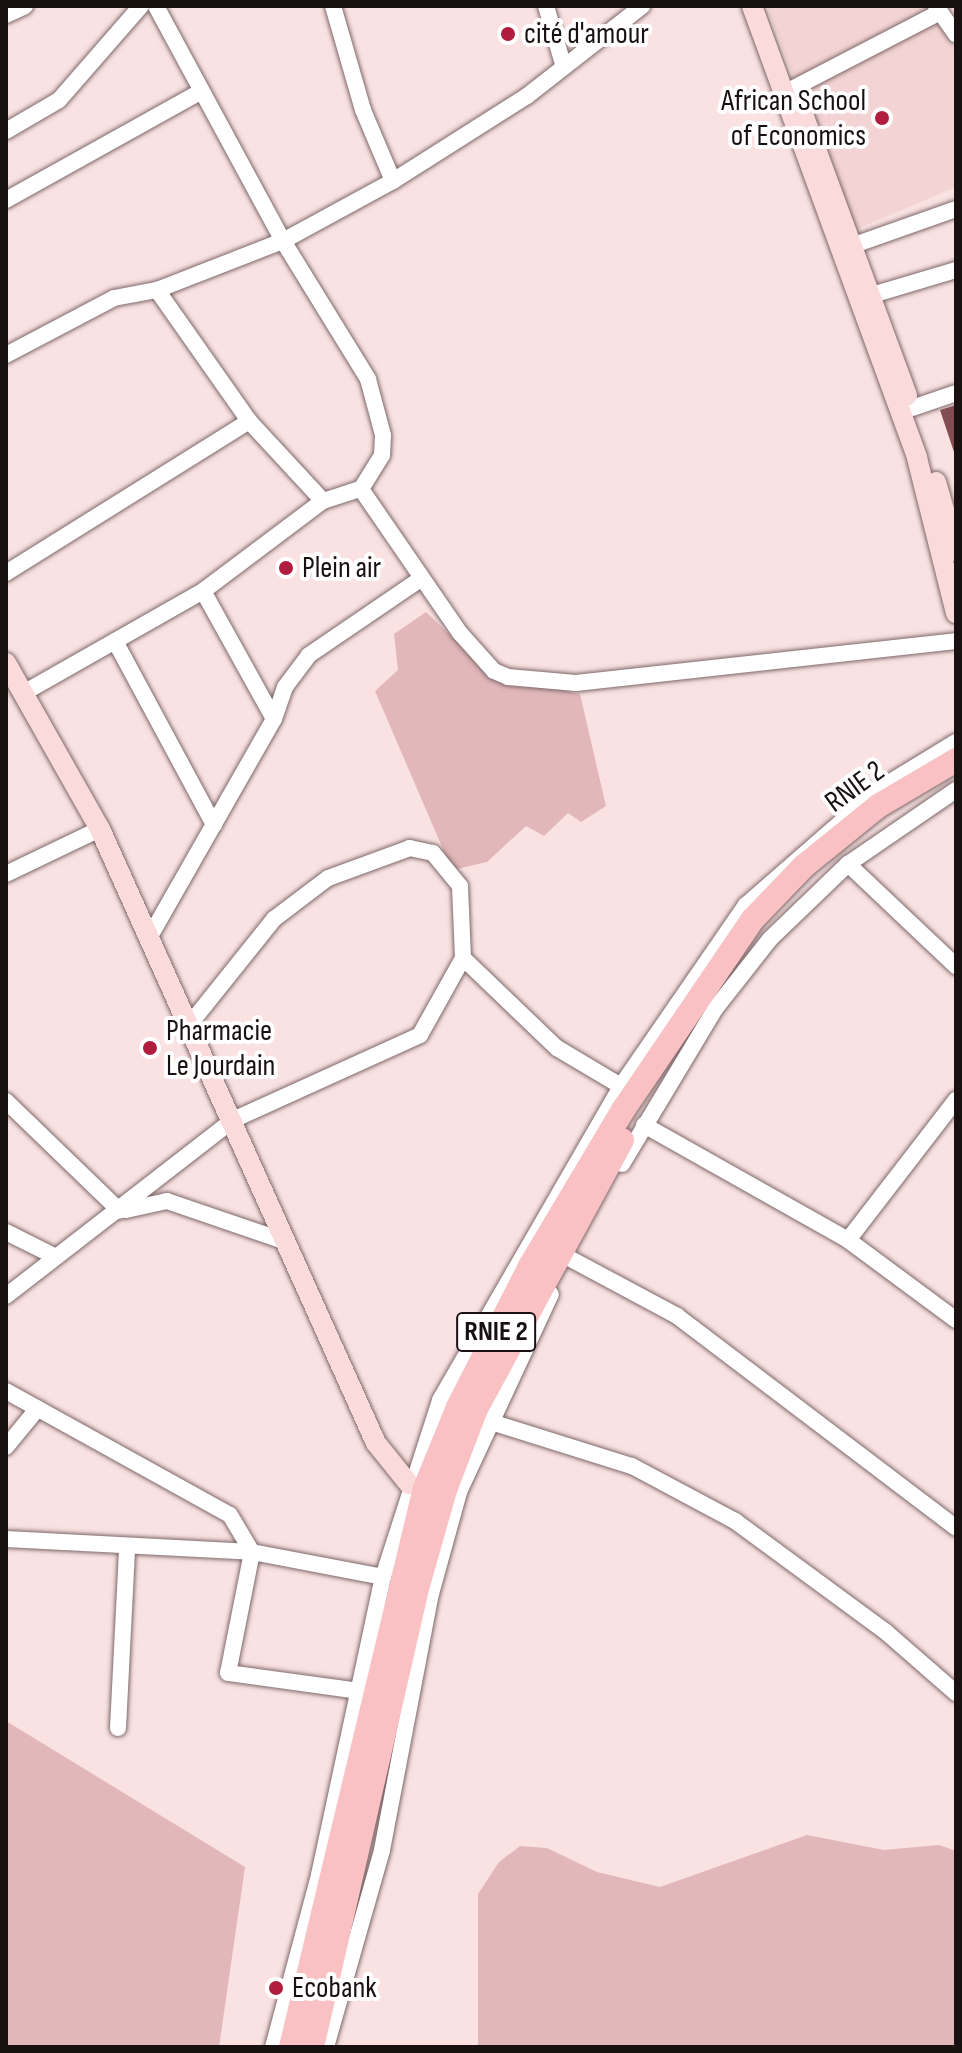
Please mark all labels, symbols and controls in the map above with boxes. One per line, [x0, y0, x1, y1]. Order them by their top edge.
place label: cité d'amour [524, 16, 649, 52]
marker: cité d'amour [499, 25, 517, 43]
place label: African School of Economics [721, 83, 866, 154]
marker: African School of Economics [873, 109, 891, 127]
place label: Plein air [302, 550, 381, 586]
marker: Plein air [277, 559, 295, 577]
street label: RNIE 2 [818, 753, 892, 821]
place label: Pharmacie Le Jourdain [166, 1013, 275, 1084]
marker: Pharmacie Le Jourdain [141, 1039, 159, 1057]
road number: RNIE 2 [456, 1308, 536, 1356]
place label: Ecobank [292, 1970, 377, 2006]
marker: Ecobank [267, 1979, 285, 1997]

